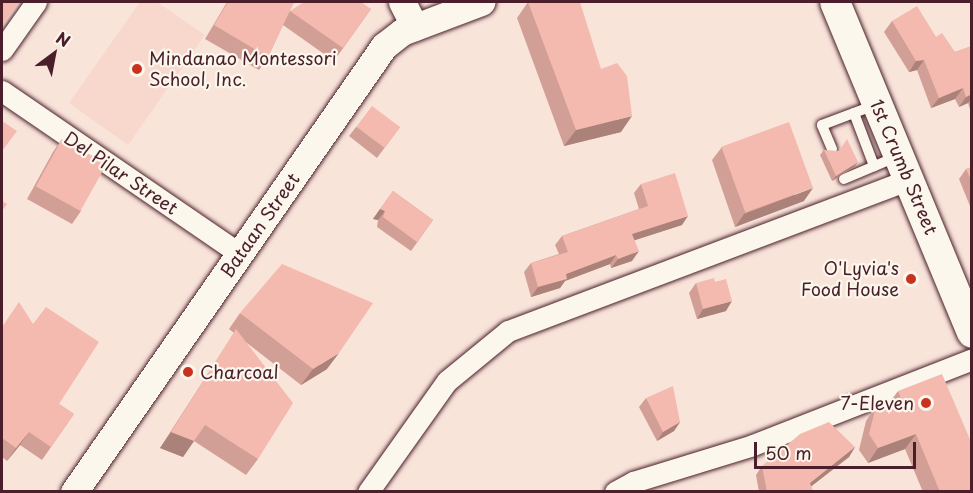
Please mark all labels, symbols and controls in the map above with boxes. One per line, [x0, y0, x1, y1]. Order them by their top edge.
north arrow [24, 24, 84, 84]
text: N [52, 25, 75, 52]
place label: Mindanao Montessori School, Inc. [149, 48, 336, 90]
marker: Mindanao Montessori School, Inc. [130, 62, 144, 76]
street label: 1st Crumb Street [865, 94, 943, 240]
street label: Del Pilar Street [59, 126, 183, 220]
street label: Bataan Street [216, 169, 304, 281]
place label: O'Lyvia's Food House [800, 258, 899, 300]
marker: O'Lyvia's Food House [904, 272, 918, 286]
place label: Charcoal [200, 361, 279, 383]
marker: Charcoal [181, 365, 195, 379]
place label: 7-Eleven [840, 392, 914, 414]
marker: 7-Eleven [919, 396, 933, 410]
scale bar [757, 430, 919, 468]
text: 50 m [765, 439, 812, 466]

